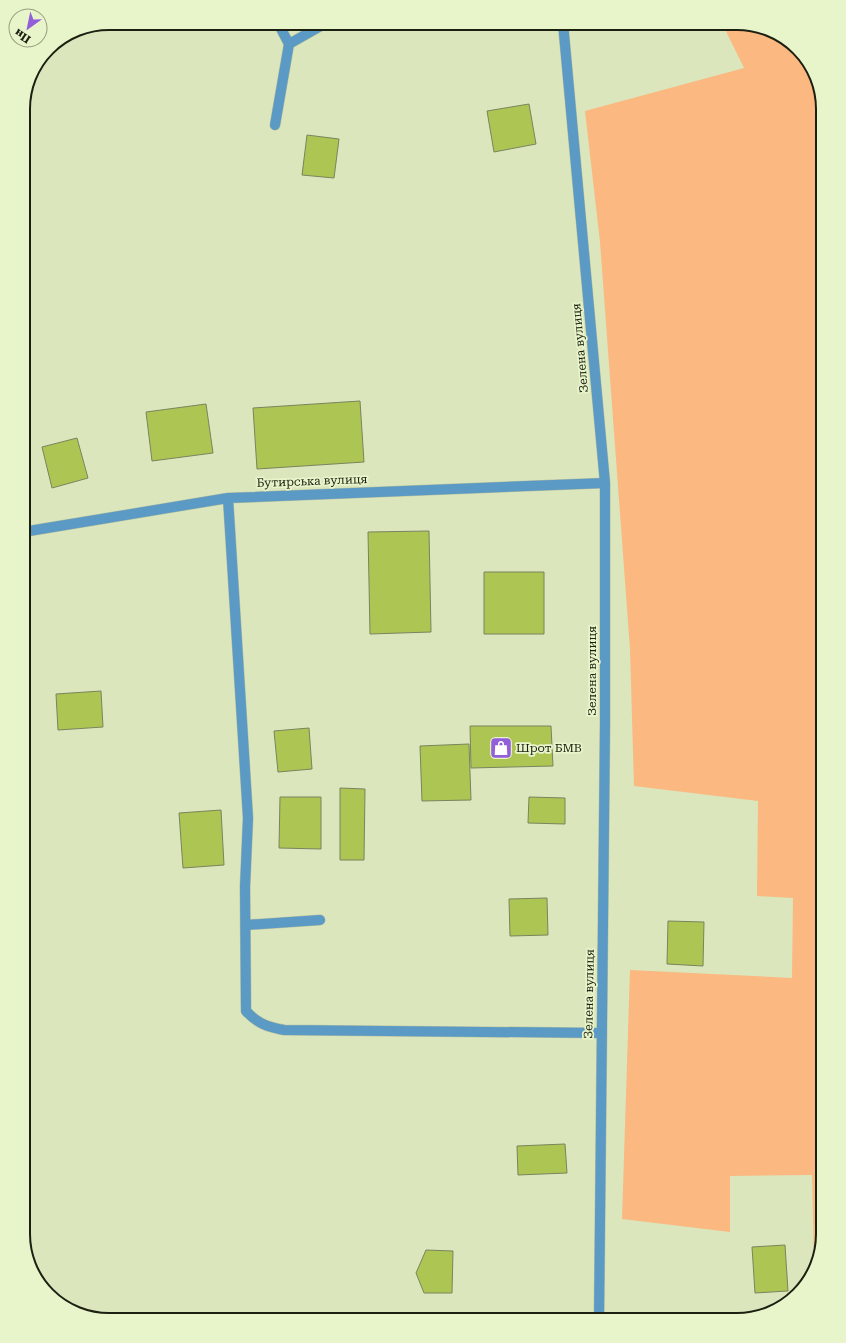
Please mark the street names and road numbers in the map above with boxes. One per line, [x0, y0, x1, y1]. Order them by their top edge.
street label: Зелена вулиця [569, 302, 591, 393]
street label: Бутирська вулиця [256, 472, 368, 490]
street label: Зелена вулиця [585, 626, 599, 716]
street label: Зелена вулиця [581, 949, 597, 1039]

